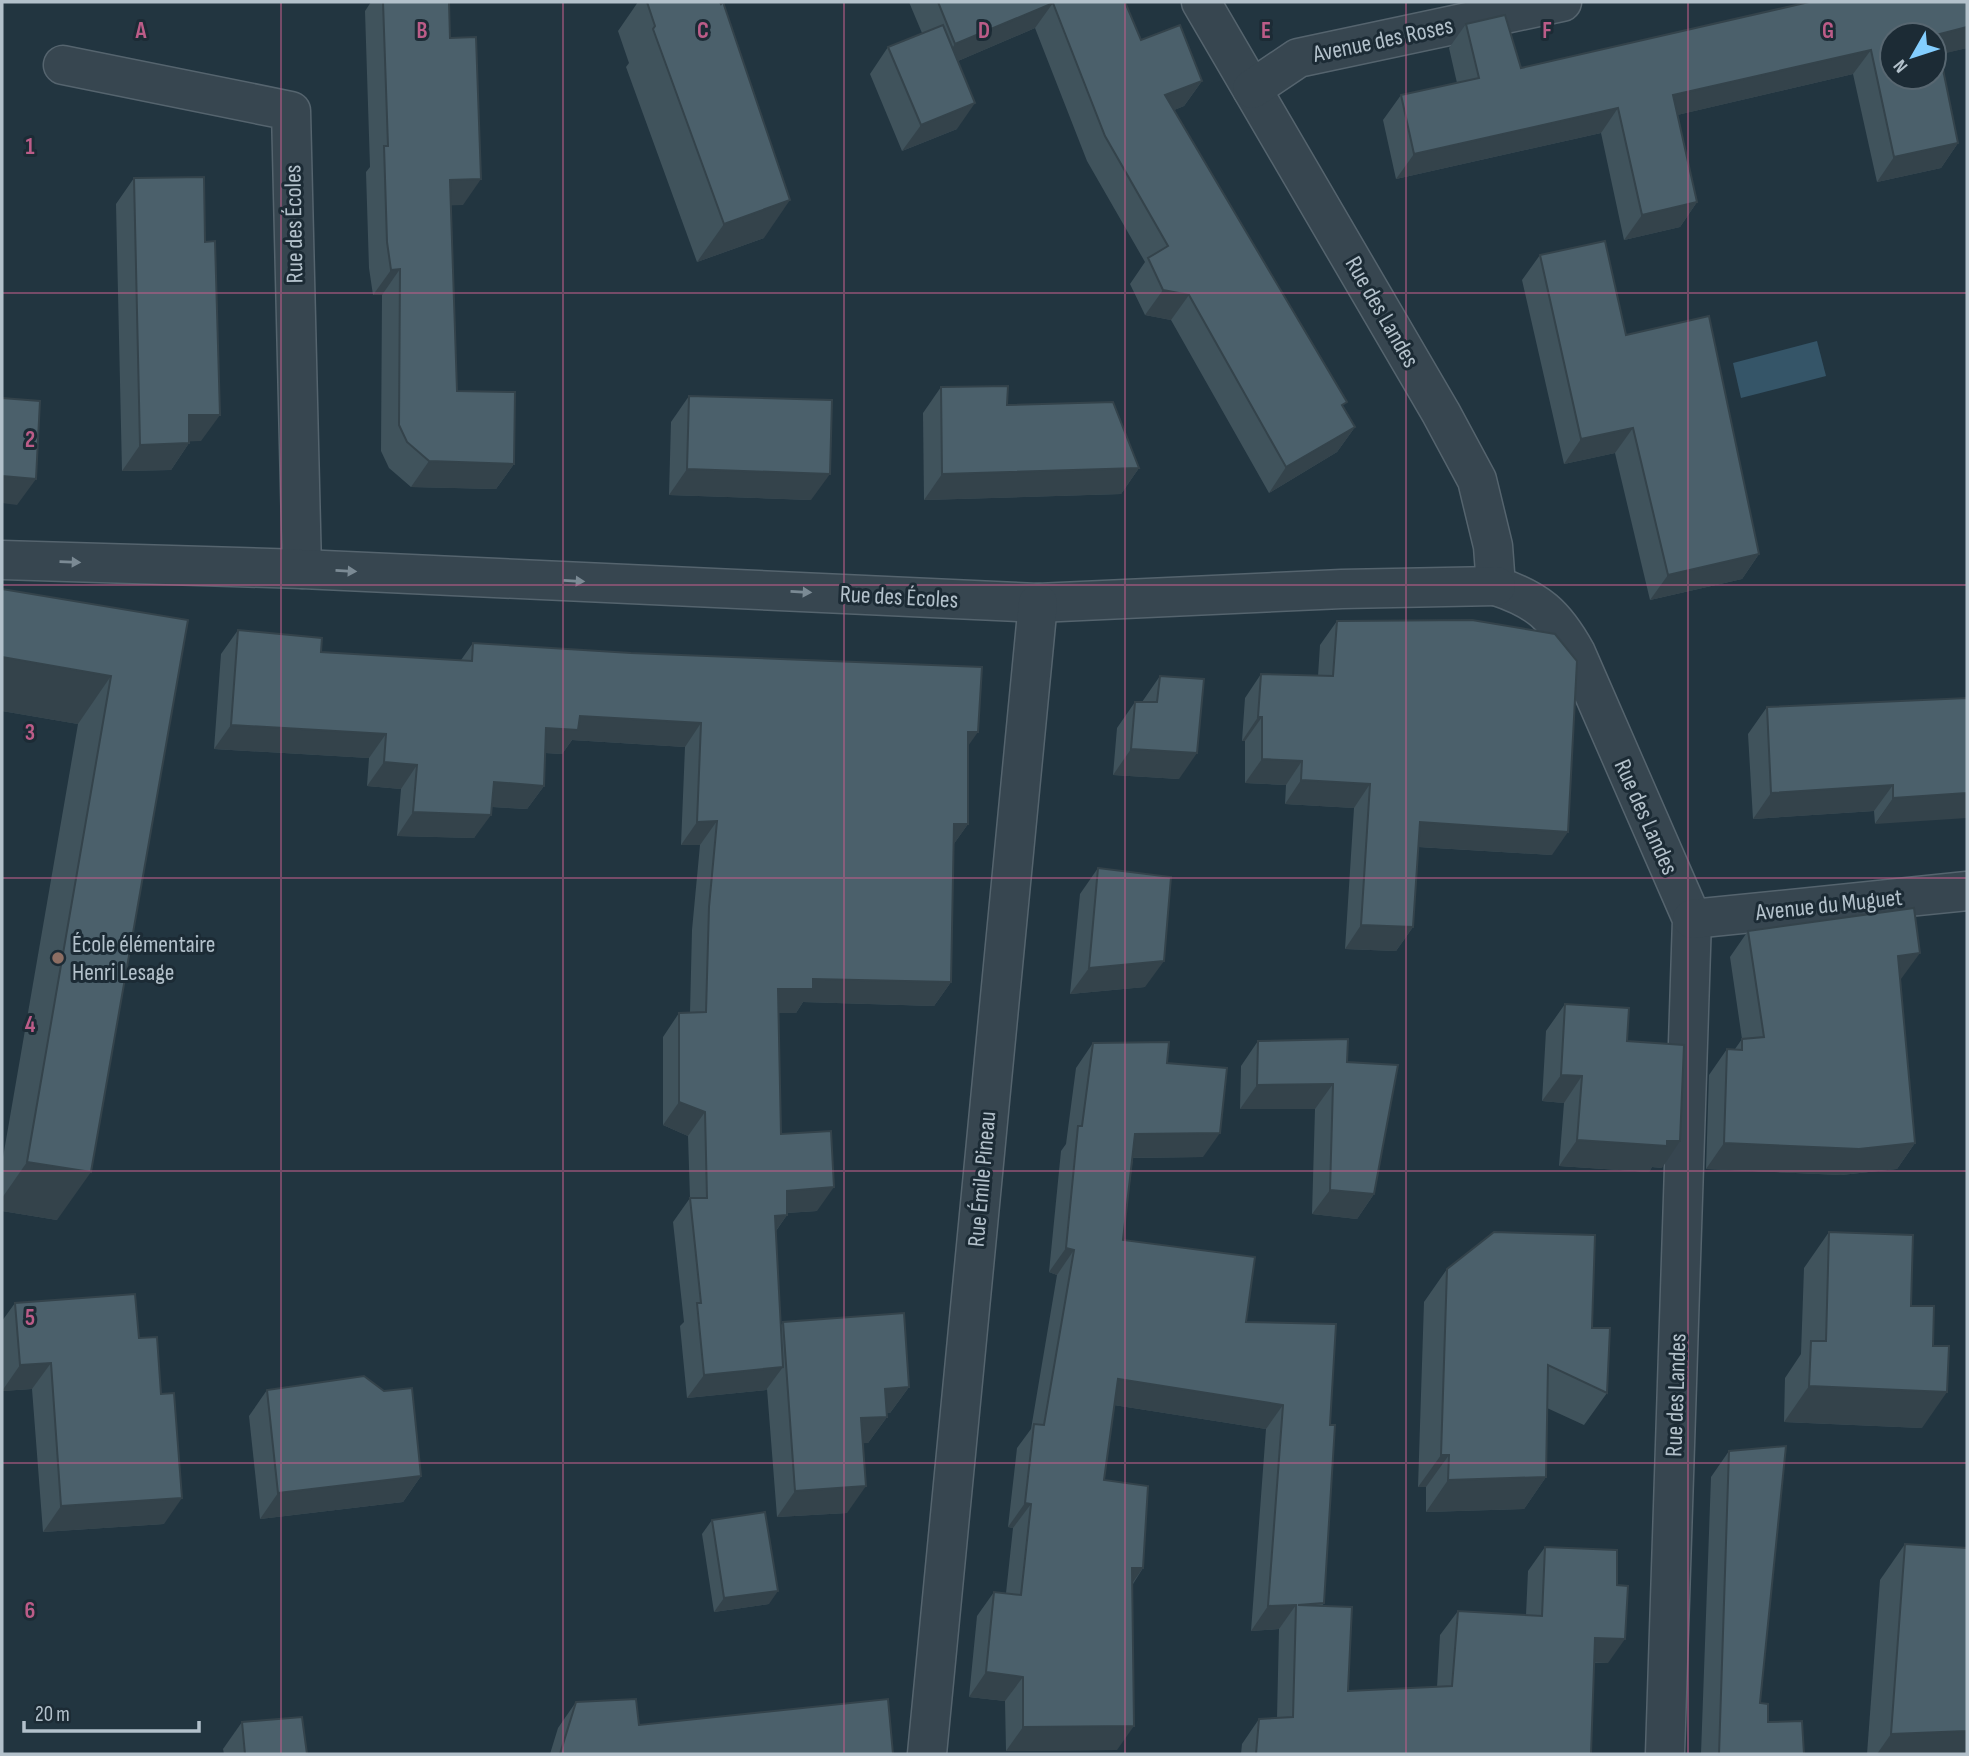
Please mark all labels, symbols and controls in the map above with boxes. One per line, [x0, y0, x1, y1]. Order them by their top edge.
street label: Avenue des Roses [1309, 11, 1456, 69]
text: A [135, 17, 148, 45]
text: B [417, 17, 428, 45]
text: C [697, 17, 709, 45]
text: D [978, 17, 990, 45]
text: E [1261, 17, 1271, 45]
text: F [1542, 17, 1552, 45]
text: G [1822, 17, 1834, 45]
north arrow [1878, 21, 1948, 91]
text: N [1889, 55, 1913, 77]
text: 1 [25, 133, 35, 161]
street label: Rue des Écoles [278, 164, 310, 284]
street label: Rue des Landes [1339, 251, 1425, 373]
text: 2 [25, 426, 35, 454]
one-way arrow [59, 556, 81, 567]
one-way arrow [336, 565, 358, 576]
one-way arrow [563, 576, 585, 587]
street label: Rue des Écoles [839, 579, 959, 615]
one-way arrow [790, 587, 812, 598]
text: 3 [25, 719, 35, 747]
street label: Rue des Landes [1608, 755, 1684, 879]
street label: Avenue du Muguet [1753, 883, 1904, 927]
place label: École élémentaire Henri Lesage [72, 930, 215, 987]
marker: École élémentaire Henri Lesage [50, 950, 66, 966]
text: 4 [25, 1011, 36, 1039]
street label: Rue Émile Pineau [962, 1110, 1002, 1248]
text: 5 [25, 1304, 35, 1332]
street label: Rue des Landes [1659, 1333, 1693, 1457]
text: 6 [25, 1597, 35, 1625]
scale bar [24, 1690, 200, 1734]
text: 20 m [35, 1702, 70, 1727]

